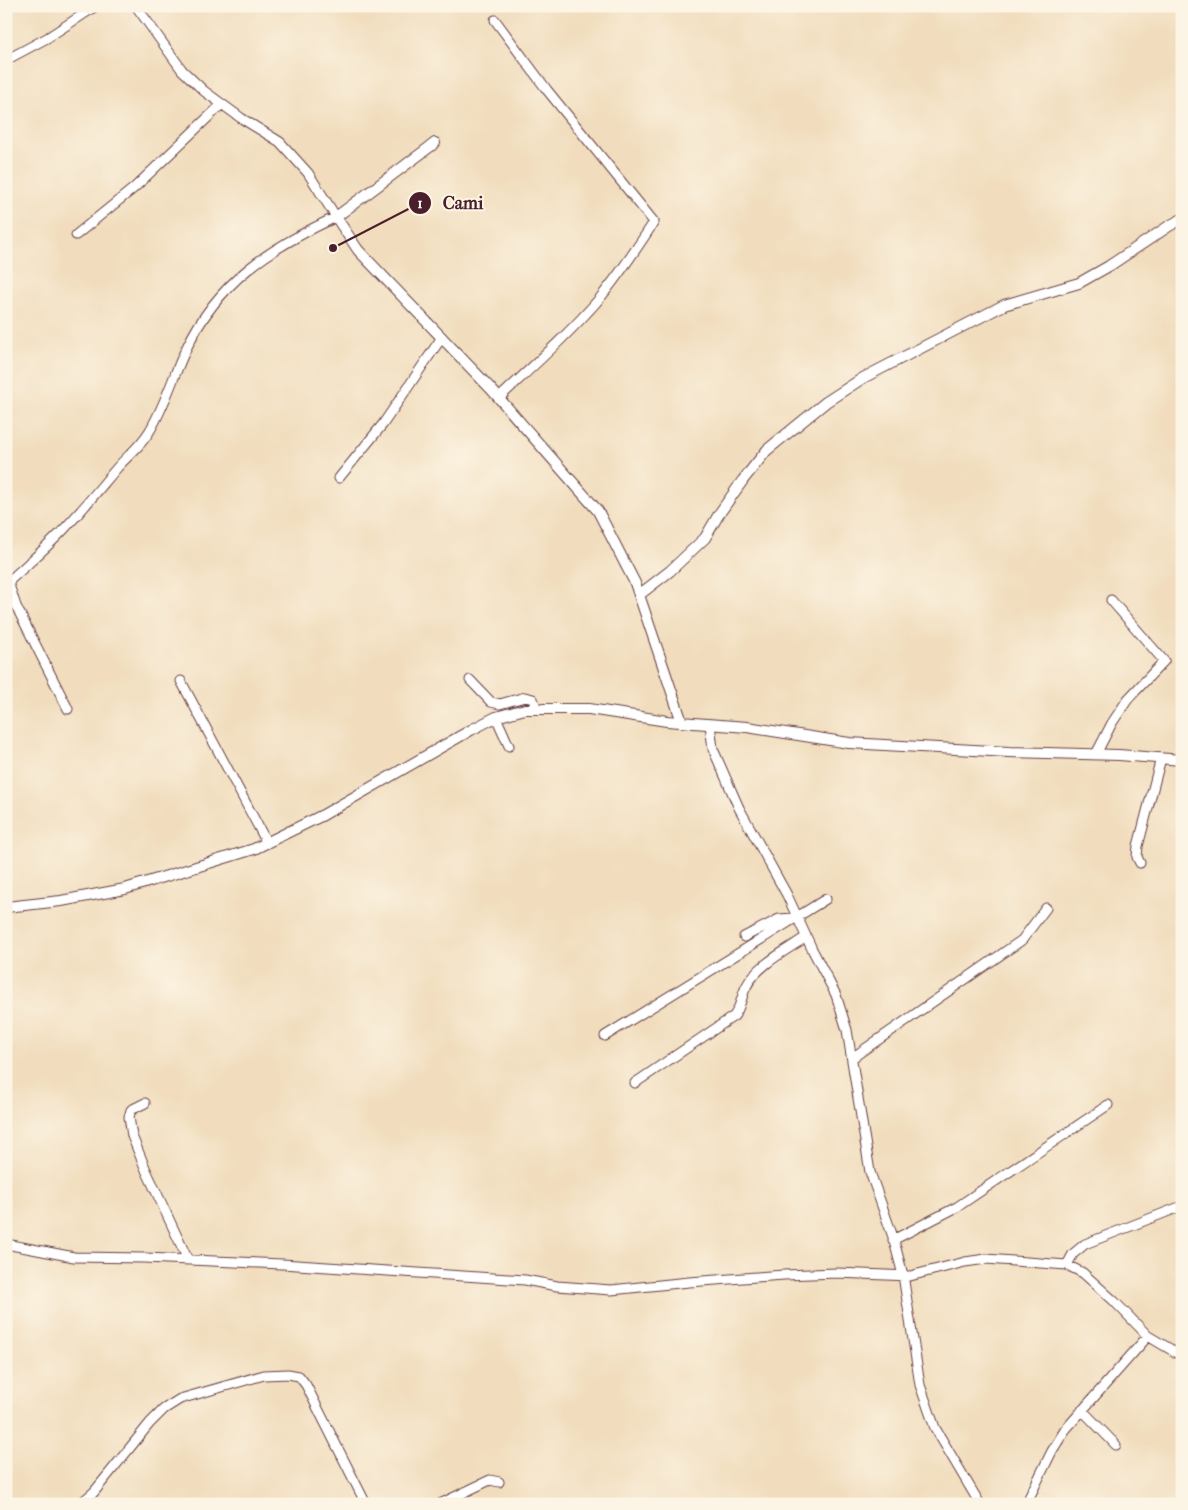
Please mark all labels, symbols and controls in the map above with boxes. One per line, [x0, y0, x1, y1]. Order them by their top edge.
callout: Cami [407, 186, 493, 219]
text: Cami [443, 193, 484, 214]
text: 1 [417, 194, 423, 212]

